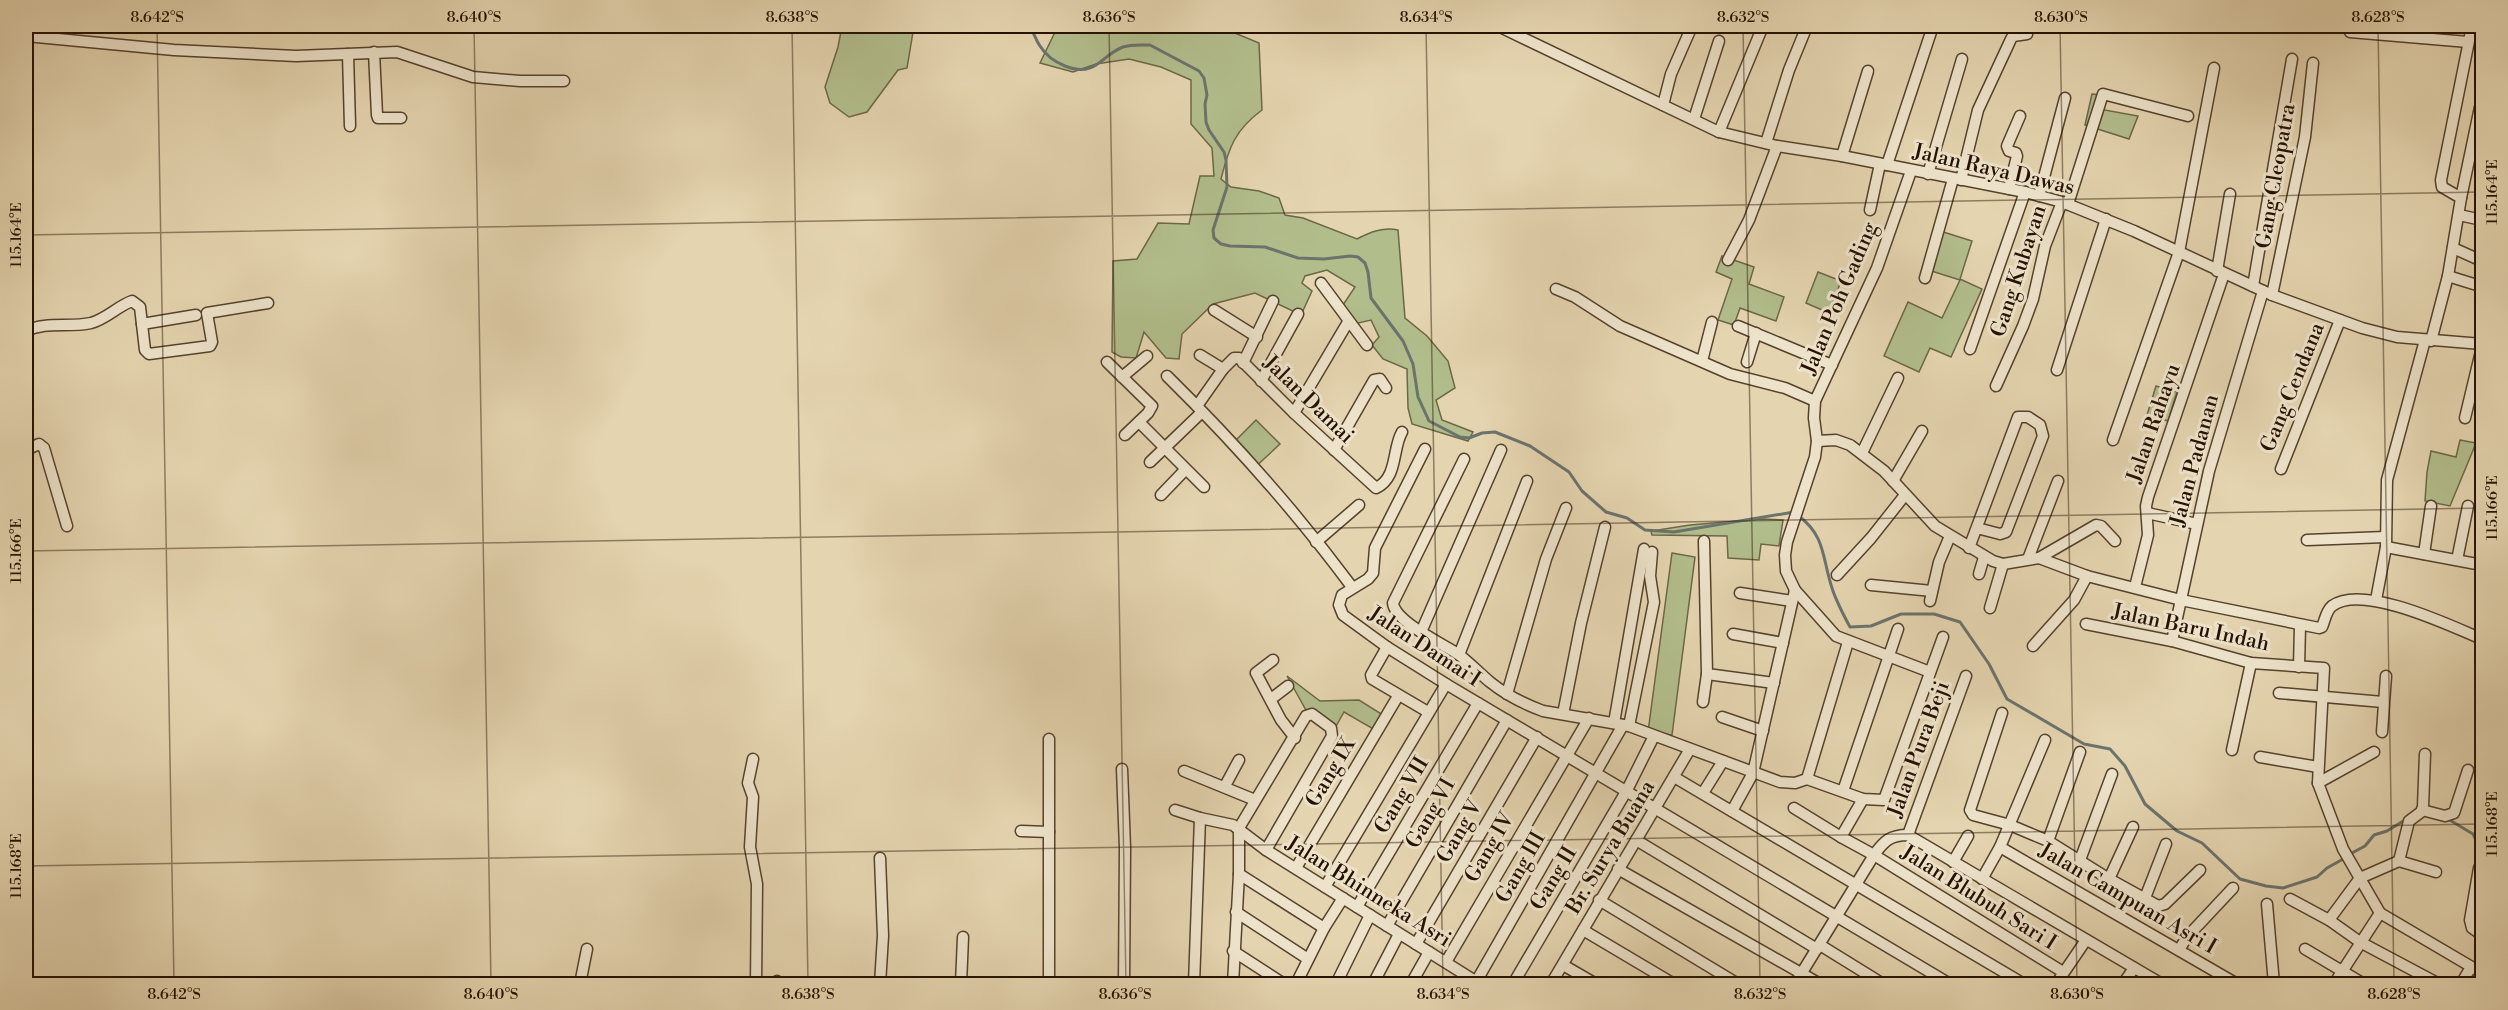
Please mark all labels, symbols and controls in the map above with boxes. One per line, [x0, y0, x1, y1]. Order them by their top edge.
text: 8.642°S [130, 8, 184, 27]
text: 8.640°S [447, 8, 501, 27]
text: 8.638°S [765, 8, 819, 27]
text: 8.636°S [1082, 8, 1136, 27]
text: 8.634°S [1399, 8, 1453, 27]
text: 8.632°S [1717, 8, 1769, 27]
text: 8.630°S [2034, 8, 2088, 27]
text: 8.628°S [2351, 8, 2405, 27]
street label: Gang Cleopatra [2250, 101, 2302, 251]
street label: Jalan Raya Dawas [1909, 139, 2077, 201]
text: 115.164°E [2483, 159, 2502, 225]
text: 115.164°E [7, 202, 26, 268]
street label: Gang Kubayan [1985, 202, 2053, 341]
street label: Jalan Poh Gading [1796, 218, 1884, 379]
street label: Gang Cendana [2255, 319, 2331, 456]
street label: Jalan Damai [1257, 349, 1359, 449]
street label: Jalan Rahayu [2121, 360, 2186, 487]
street label: Jalan Padanan [2165, 391, 2225, 530]
text: 115.166°E [2483, 475, 2502, 541]
text: 115.166°E [7, 518, 26, 584]
street label: Jalan Baru Indah [2109, 598, 2272, 657]
street label: Jalan Damai I [1363, 600, 1485, 693]
street label: Jalan Pura Beji [1882, 678, 1956, 822]
street label: Gang IX [1300, 733, 1362, 812]
street label: Gang VII [1368, 752, 1434, 838]
street label: Br. Surya Buana [1560, 776, 1661, 920]
text: 115.168°E [2483, 791, 2502, 857]
street label: Gang VI [1431, 794, 1489, 868]
street label: Gang V [1431, 795, 1487, 867]
street label: Gang IV [1459, 807, 1521, 887]
street label: Gang III [1490, 827, 1552, 908]
street label: Jalan Bhinneka Asri [1280, 830, 1456, 953]
text: 115.168°E [7, 833, 26, 899]
street label: Jalan Campuan Asri I [2033, 837, 2221, 960]
street label: Jalan Blubuh Sari I [1895, 839, 2061, 956]
street label: Gang II [1525, 842, 1583, 915]
text: 8.642°S [147, 985, 201, 1004]
text: 8.640°S [464, 985, 518, 1004]
text: 8.638°S [781, 985, 835, 1004]
text: 8.636°S [1098, 985, 1152, 1004]
text: 8.634°S [1416, 985, 1470, 1004]
text: 8.632°S [1734, 985, 1786, 1004]
text: 8.630°S [2050, 985, 2104, 1004]
text: 8.628°S [2367, 985, 2421, 1004]

